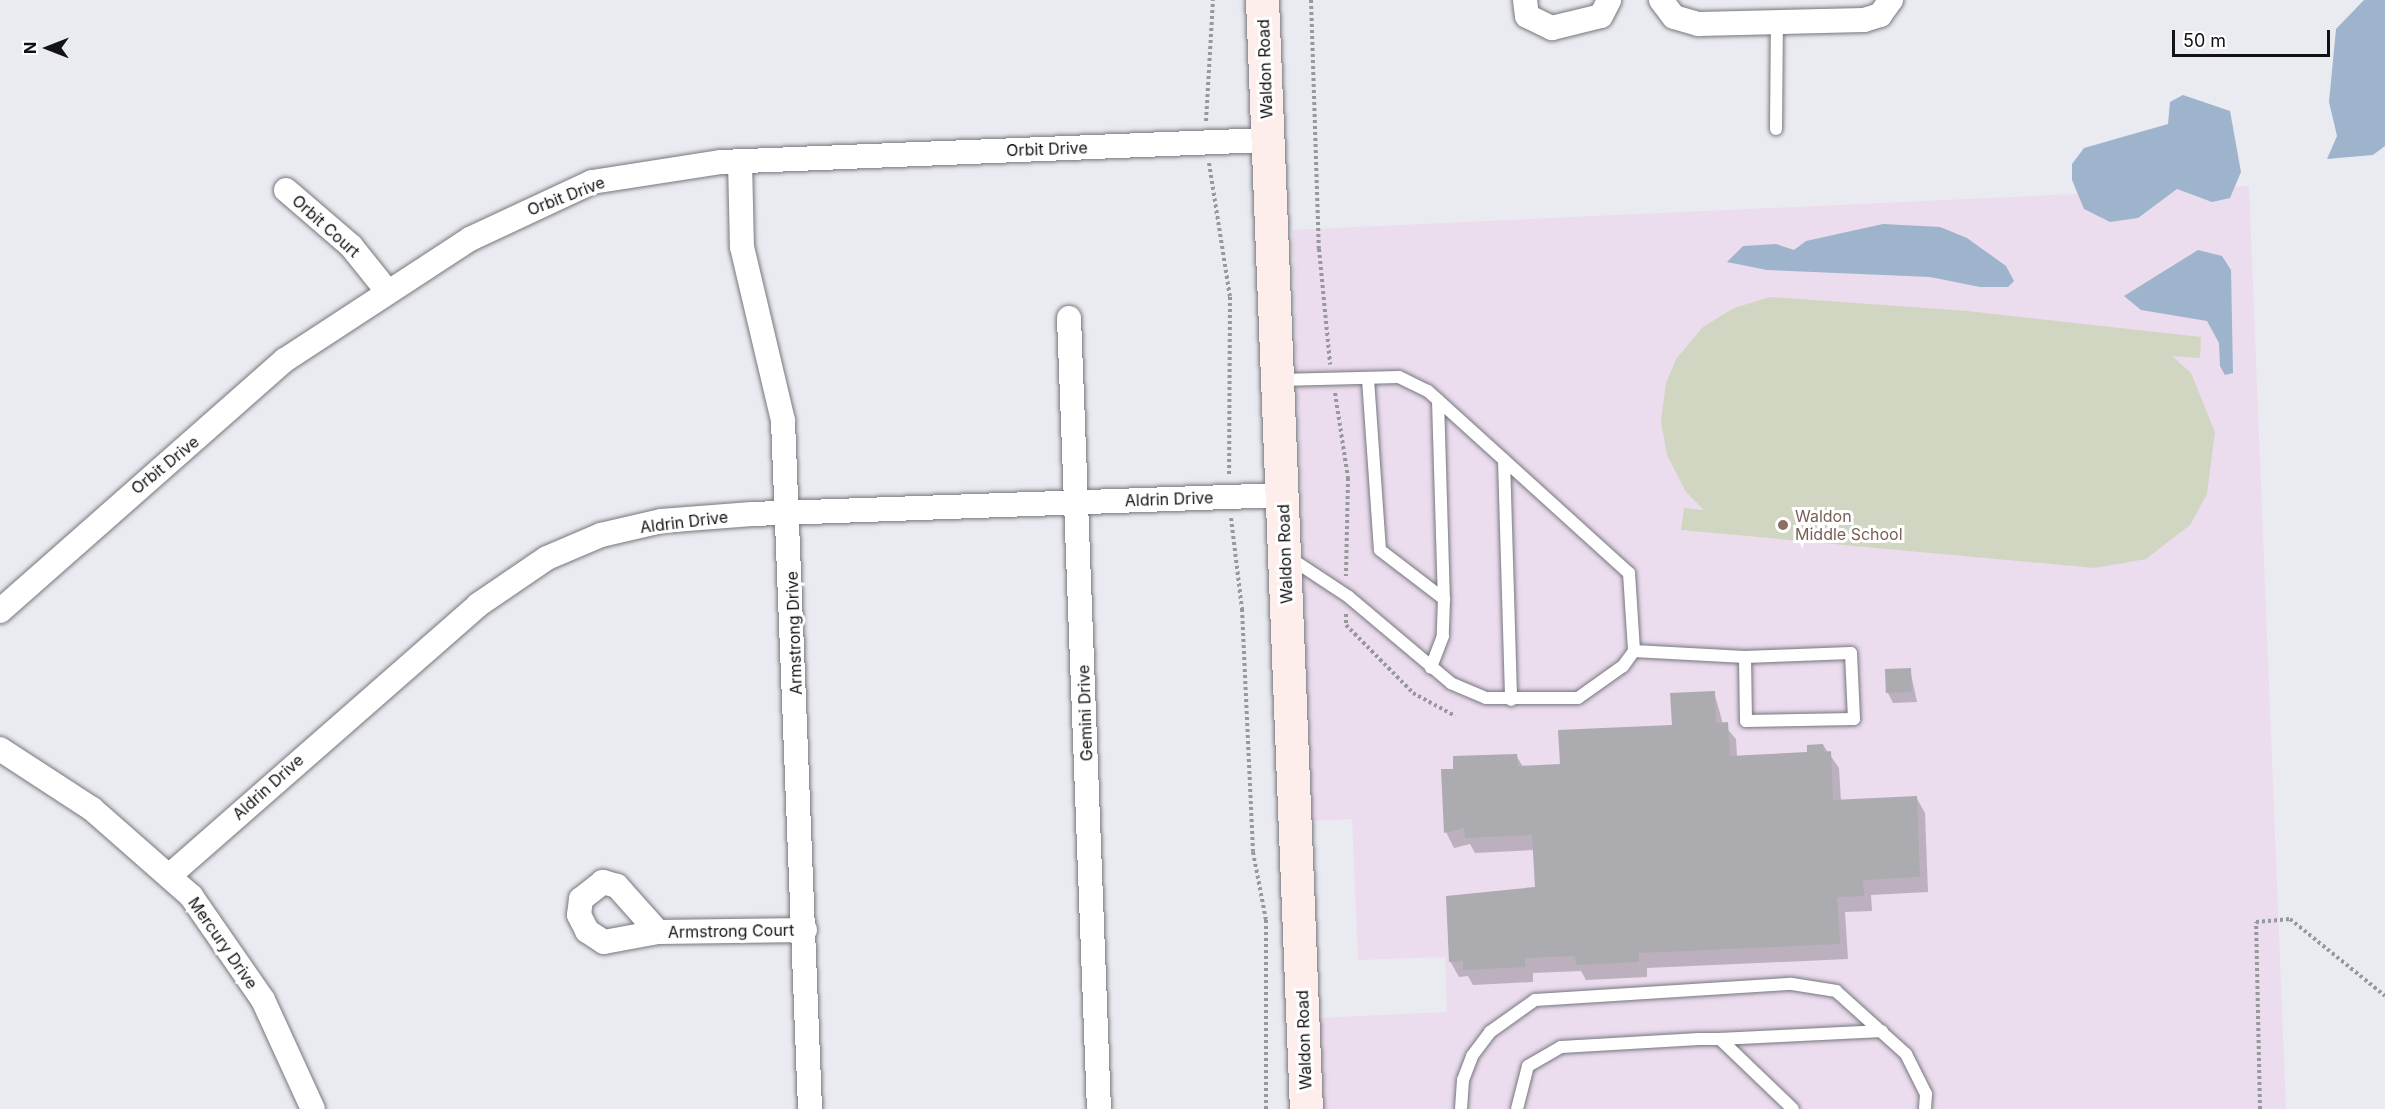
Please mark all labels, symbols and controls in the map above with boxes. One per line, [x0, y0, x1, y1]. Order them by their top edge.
north arrow [18, 18, 78, 78]
scale bar [2175, 18, 2332, 56]
street label: Waldon Road [1254, 19, 1276, 119]
text: 50 m [2183, 30, 2226, 51]
text: N [20, 42, 40, 54]
street label: Orbit Drive [1006, 138, 1088, 160]
street label: Orbit Drive [524, 172, 608, 220]
street label: Orbit Court [288, 191, 364, 261]
street label: Orbit Drive [127, 432, 203, 498]
street label: Aldrin Drive [1124, 488, 1214, 510]
street label: Waldon Road [1274, 504, 1296, 604]
place label: Waldon Middle School [1795, 506, 1903, 544]
street label: Aldrin Drive [639, 507, 729, 537]
marker: Waldon Middle School [1776, 518, 1790, 532]
street label: Armstrong Drive [782, 571, 806, 695]
street label: Gemini Drive [1074, 664, 1096, 762]
street label: Aldrin Drive [229, 750, 307, 824]
street label: Mercury Drive [184, 893, 262, 993]
street label: Armstrong Court [668, 920, 794, 942]
street label: Waldon Road [1293, 990, 1315, 1090]

